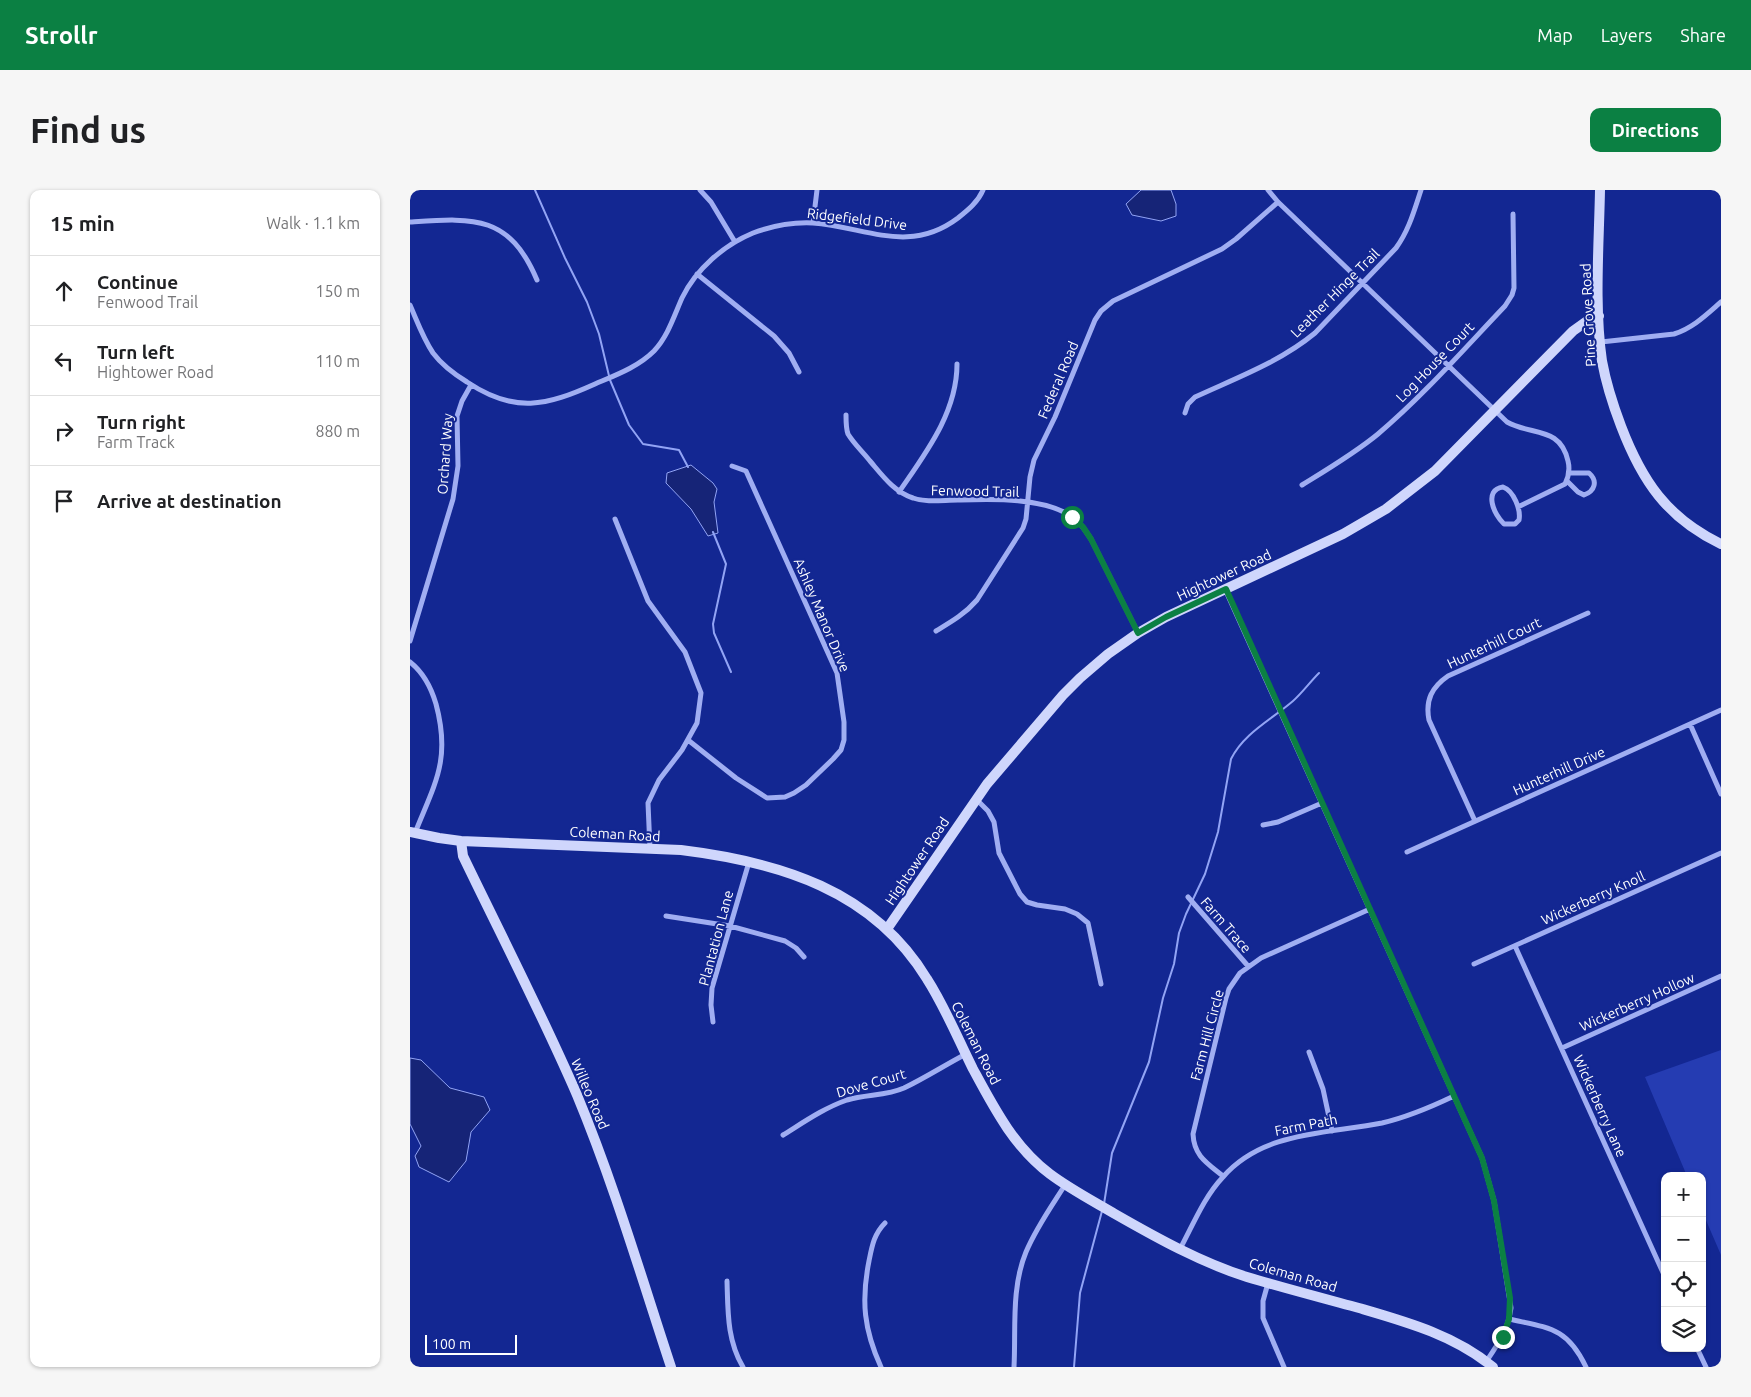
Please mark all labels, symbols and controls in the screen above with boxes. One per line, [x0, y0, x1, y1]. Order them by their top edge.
text: Strollr [25, 22, 98, 49]
text: Map [1537, 25, 1573, 45]
text: Layers [1601, 25, 1652, 45]
text: Share [1680, 25, 1726, 45]
button: Directions [1590, 108, 1721, 152]
text: Find us [30, 110, 146, 150]
street label: Ridgefield Drive [806, 205, 908, 233]
text: 15 min [50, 211, 115, 235]
text: Walk · 1.1 km [266, 214, 360, 232]
street label: Leather Hinge Trail [1287, 245, 1383, 341]
street label: Pine Grove Road [1577, 263, 1599, 367]
text: Continue [97, 271, 178, 293]
icon: ahead [50, 277, 78, 305]
text: 150 m [315, 282, 360, 300]
text: Fenwood Trail [97, 293, 198, 311]
street label: Log House Court [1393, 318, 1478, 405]
street label: Federal Road [1034, 339, 1082, 421]
text: Turn left [97, 341, 175, 363]
icon: left [50, 347, 78, 375]
text: 110 m [315, 352, 360, 370]
text: Hightower Road [97, 363, 214, 381]
text: Turn right [97, 411, 185, 433]
street label: Orchard Way [434, 413, 456, 495]
icon: right [50, 417, 78, 445]
text: 880 m [315, 422, 360, 440]
text: Farm Track [97, 433, 175, 451]
street label: Fenwood Trail [931, 482, 1020, 500]
icon: arrive [50, 487, 78, 515]
text: Arrive at destination [97, 490, 282, 512]
route start [1061, 506, 1084, 529]
street label: Hightower Road [1174, 546, 1274, 604]
street label: Ashley Manor Drive [791, 556, 853, 674]
street label: Hunterhill Court [1445, 614, 1544, 672]
street label: Hunterhill Drive [1510, 743, 1608, 799]
street label: Hightower Road [882, 814, 952, 908]
street label: Coleman Road [569, 824, 661, 844]
street label: Wickerberry Knoll [1539, 868, 1648, 928]
street label: Plantation Lane [696, 888, 736, 988]
street label: Farm Trace [1197, 894, 1255, 956]
street label: Wickerberry Hollow [1577, 969, 1697, 1035]
street label: Farm Hill Circle [1187, 988, 1227, 1082]
street label: Coleman Road [948, 999, 1004, 1087]
street label: Wickerberry Lane [1570, 1053, 1630, 1159]
street label: Willeo Road [568, 1056, 612, 1132]
street label: Dove Court [835, 1065, 908, 1101]
street label: Farm Path [1273, 1111, 1339, 1139]
map controls [1661, 1172, 1706, 1352]
button: + [1661, 1172, 1706, 1217]
button: − [1661, 1217, 1706, 1262]
street label: Coleman Road [1247, 1255, 1339, 1295]
button: locate [1661, 1262, 1706, 1307]
button: layers [1661, 1307, 1706, 1352]
route end [1492, 1326, 1515, 1349]
scale bar [425, 1332, 518, 1355]
text: 100 m [432, 1336, 471, 1352]

